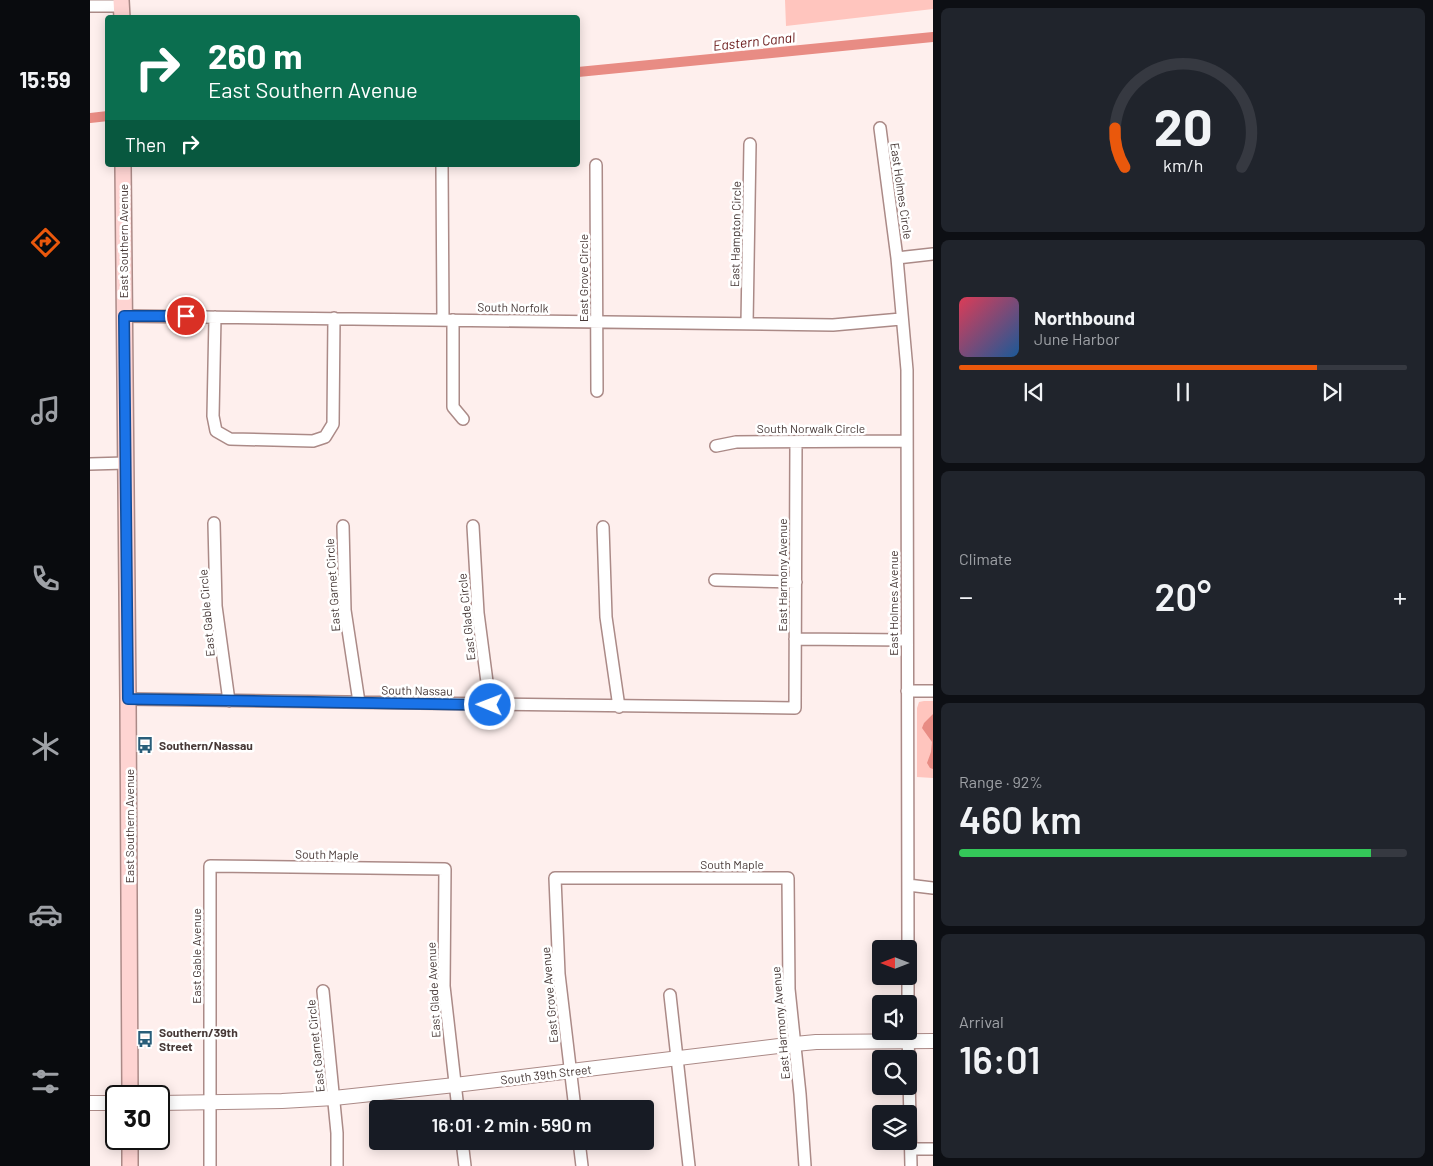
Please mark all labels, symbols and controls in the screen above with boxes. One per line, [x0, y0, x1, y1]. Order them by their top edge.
water label: Eastern Canal [712, 28, 796, 54]
text: 260 m [208, 34, 303, 76]
icon: right [125, 35, 190, 100]
text: 15:59 [19, 66, 71, 92]
text: East Southern Avenue [208, 76, 418, 102]
text: 20 [1154, 94, 1212, 156]
icon: right [176, 130, 204, 158]
text: Then [125, 133, 166, 156]
street label: East Holmes Circle [888, 142, 916, 240]
text: km/h [1163, 154, 1203, 176]
street label: East Hampton Circle [727, 181, 743, 287]
street label: East Southern Avenue [116, 184, 130, 298]
icon: directions [28, 225, 63, 260]
street label: East Grove Circle [576, 234, 590, 322]
pin [165, 295, 207, 337]
street label: South Norfolk [477, 299, 549, 315]
icon: arrive [172, 302, 200, 330]
text: Northbound [1034, 306, 1135, 329]
text: June Harbor [1034, 329, 1120, 348]
icon: previous [1020, 378, 1048, 406]
icon: pause [1169, 378, 1197, 406]
icon: next [1318, 378, 1346, 406]
icon: music [28, 393, 63, 428]
street label: South Norwalk Circle [757, 421, 865, 435]
street label: East Harmony Avenue [775, 518, 789, 632]
street label: East Garnet Circle [322, 538, 342, 632]
text: Climate [959, 549, 1012, 568]
street label: East Holmes Avenue [886, 550, 900, 656]
icon: phone [28, 561, 63, 596]
street label: East Gable Circle [195, 569, 217, 657]
street label: East Glade Circle [454, 573, 478, 661]
text: 20° [1155, 573, 1211, 619]
text: − [959, 579, 973, 613]
text: + [1393, 579, 1407, 613]
position arrow [463, 678, 515, 730]
street label: South Nassau [381, 682, 453, 698]
icon: climate [28, 729, 63, 764]
bus stop icon: Southern/Nassau [135, 735, 155, 755]
place label: Southern/Nassau [159, 738, 253, 752]
street label: East Southern Avenue [122, 769, 136, 883]
text: Range · 92% [959, 772, 1043, 791]
text: 460 km [959, 796, 1082, 842]
street label: South Maple [295, 846, 359, 862]
street label: South Maple [700, 857, 764, 871]
icon: car [28, 897, 63, 932]
street label: East Gable Avenue [189, 908, 203, 1004]
north arrow [872, 940, 918, 985]
map controls [872, 940, 917, 1150]
street label: East Glade Avenue [424, 942, 442, 1038]
street label: East Grove Avenue [538, 946, 560, 1044]
street label: East Harmony Avenue [768, 966, 792, 1080]
button: sound [872, 995, 917, 1040]
street label: East Garnet Circle [303, 999, 327, 1093]
text: Arrival [959, 1012, 1004, 1031]
place label: Southern/39th Street [159, 1025, 238, 1053]
bus stop icon: Southern/39th Street [135, 1029, 155, 1049]
text: 16:01 [959, 1036, 1040, 1082]
button: search [872, 1050, 917, 1095]
street label: South 39th Street [500, 1061, 592, 1087]
icon: filters [28, 1064, 63, 1099]
speed limit sign: 30 [105, 1085, 170, 1150]
button: layers [872, 1105, 917, 1150]
text: 16:01 · 2 min · 590 m [431, 1113, 592, 1136]

